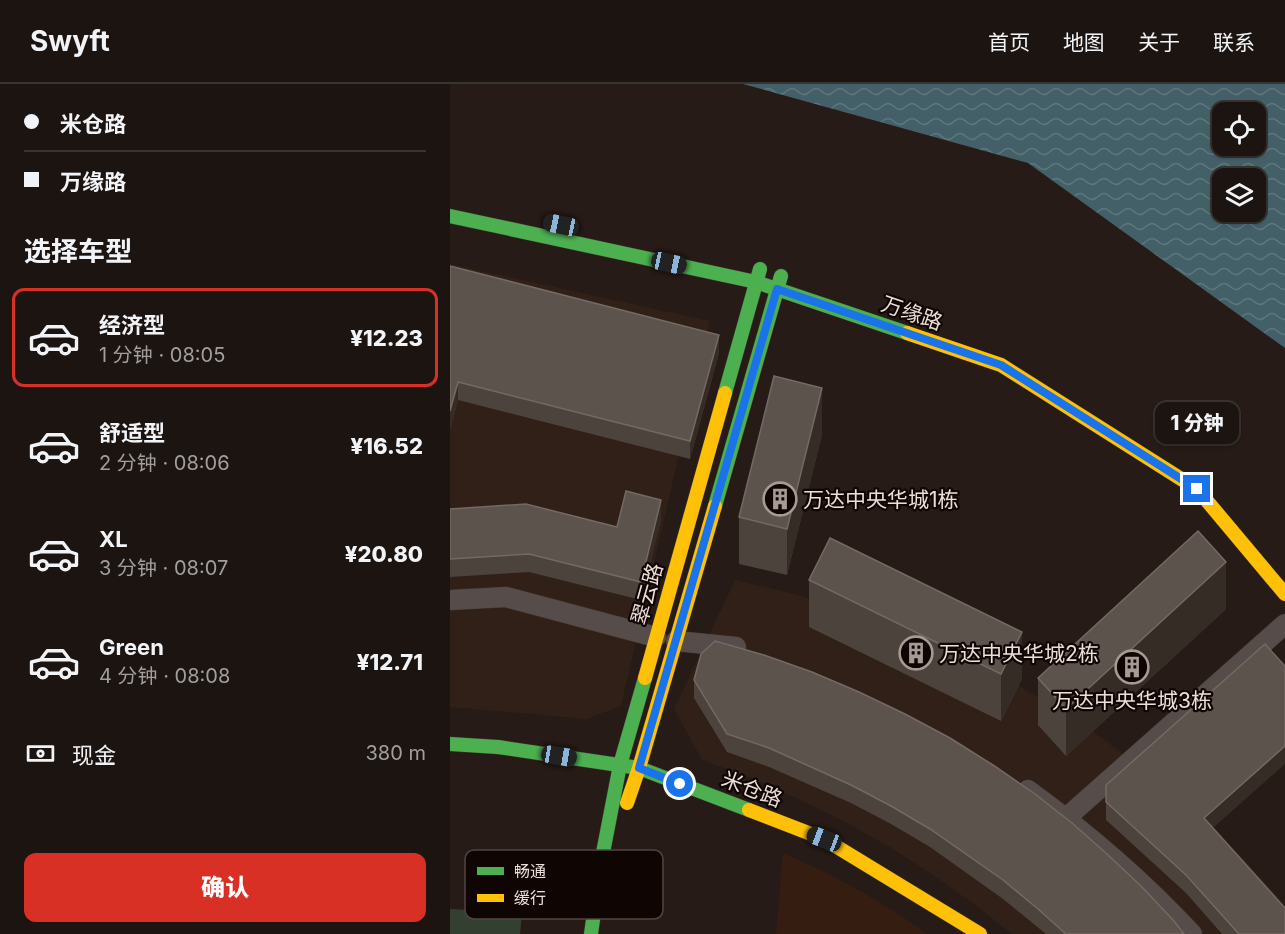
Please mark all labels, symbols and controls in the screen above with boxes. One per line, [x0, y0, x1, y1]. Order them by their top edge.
text: Swyft [30, 24, 110, 58]
text: 首页 [988, 30, 1030, 55]
text: 地图 [1063, 30, 1105, 55]
text: 关于 [1138, 30, 1180, 55]
text: 联系 [1213, 30, 1255, 55]
map controls [1212, 102, 1266, 222]
button: locate [1212, 102, 1266, 156]
text: 米仓路 [60, 111, 126, 137]
button: layers [1212, 168, 1266, 222]
text: 万缘路 [60, 169, 126, 195]
car [542, 212, 580, 238]
text: 选择车型 [24, 235, 132, 268]
car [650, 250, 688, 276]
street label: 万缘路 [878, 291, 946, 335]
icon: car [27, 311, 81, 365]
text: 经济型 [99, 312, 165, 338]
text: ¥12.23 [350, 325, 423, 351]
text: 1 分钟 · 08:05 [99, 343, 225, 367]
callout: 1 分钟 [1155, 402, 1239, 444]
text: 1 分钟 [1170, 411, 1224, 435]
icon: car [27, 419, 81, 473]
text: 舒适型 [99, 420, 165, 446]
text: ¥16.52 [351, 433, 423, 459]
text: 2 分钟 · 08:06 [99, 451, 230, 475]
route end [1183, 475, 1210, 502]
building icon: 万达中央华城1栋 [762, 481, 798, 517]
place label: 万达中央华城1栋 [803, 487, 959, 512]
text: XL [99, 526, 128, 552]
icon: car [27, 527, 81, 581]
text: ¥20.80 [345, 541, 423, 567]
text: 3 分钟 · 08:07 [99, 556, 228, 580]
street label: 翠云路 [626, 560, 668, 628]
text: Green [99, 634, 164, 660]
icon: car [27, 635, 81, 689]
building icon: 万达中央华城2栋 [898, 635, 934, 671]
place label: 万达中央华城2栋 [939, 641, 1099, 666]
text: ¥12.71 [357, 649, 423, 675]
building icon: 万达中央华城3栋 [1114, 649, 1150, 685]
text: 4 分钟 · 08:08 [99, 664, 230, 688]
place label: 万达中央华城3栋 [1052, 688, 1212, 713]
icon: cash [24, 737, 57, 770]
text: 380 m [366, 741, 426, 765]
text: 现金 [72, 742, 116, 768]
car [540, 744, 578, 768]
street label: 米仓路 [718, 766, 786, 812]
route start [666, 770, 693, 797]
car [804, 824, 844, 854]
legend [465, 850, 663, 919]
button: 确认 [24, 853, 426, 922]
text: 畅通 [514, 861, 546, 881]
text: 缓行 [514, 888, 546, 908]

